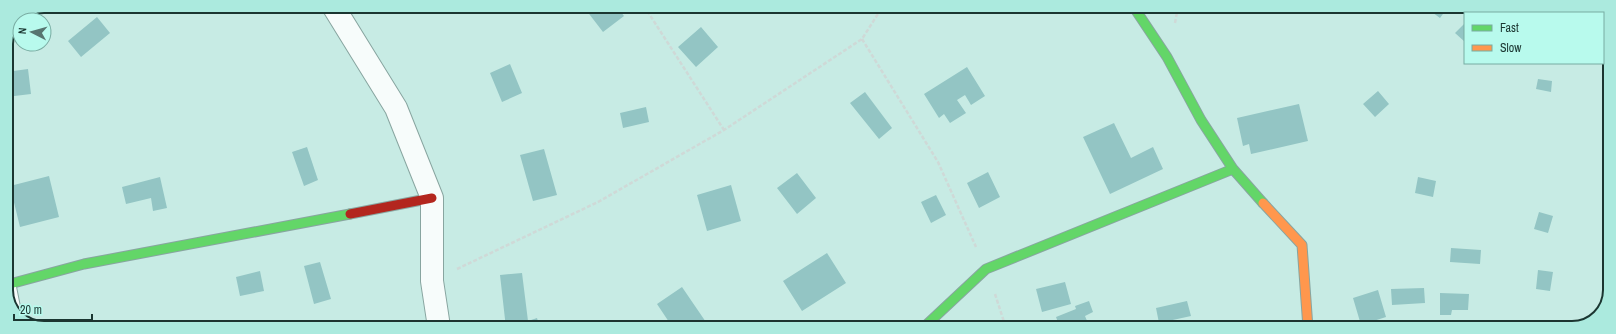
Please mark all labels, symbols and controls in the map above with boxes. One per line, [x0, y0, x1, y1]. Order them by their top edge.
north arrow [12, 12, 52, 52]
legend [1464, 12, 1604, 64]
text: Fast [1500, 20, 1519, 36]
text: N [15, 27, 29, 35]
text: Slow [1500, 40, 1522, 56]
scale bar [14, 296, 92, 322]
text: 20 m [20, 302, 42, 318]

